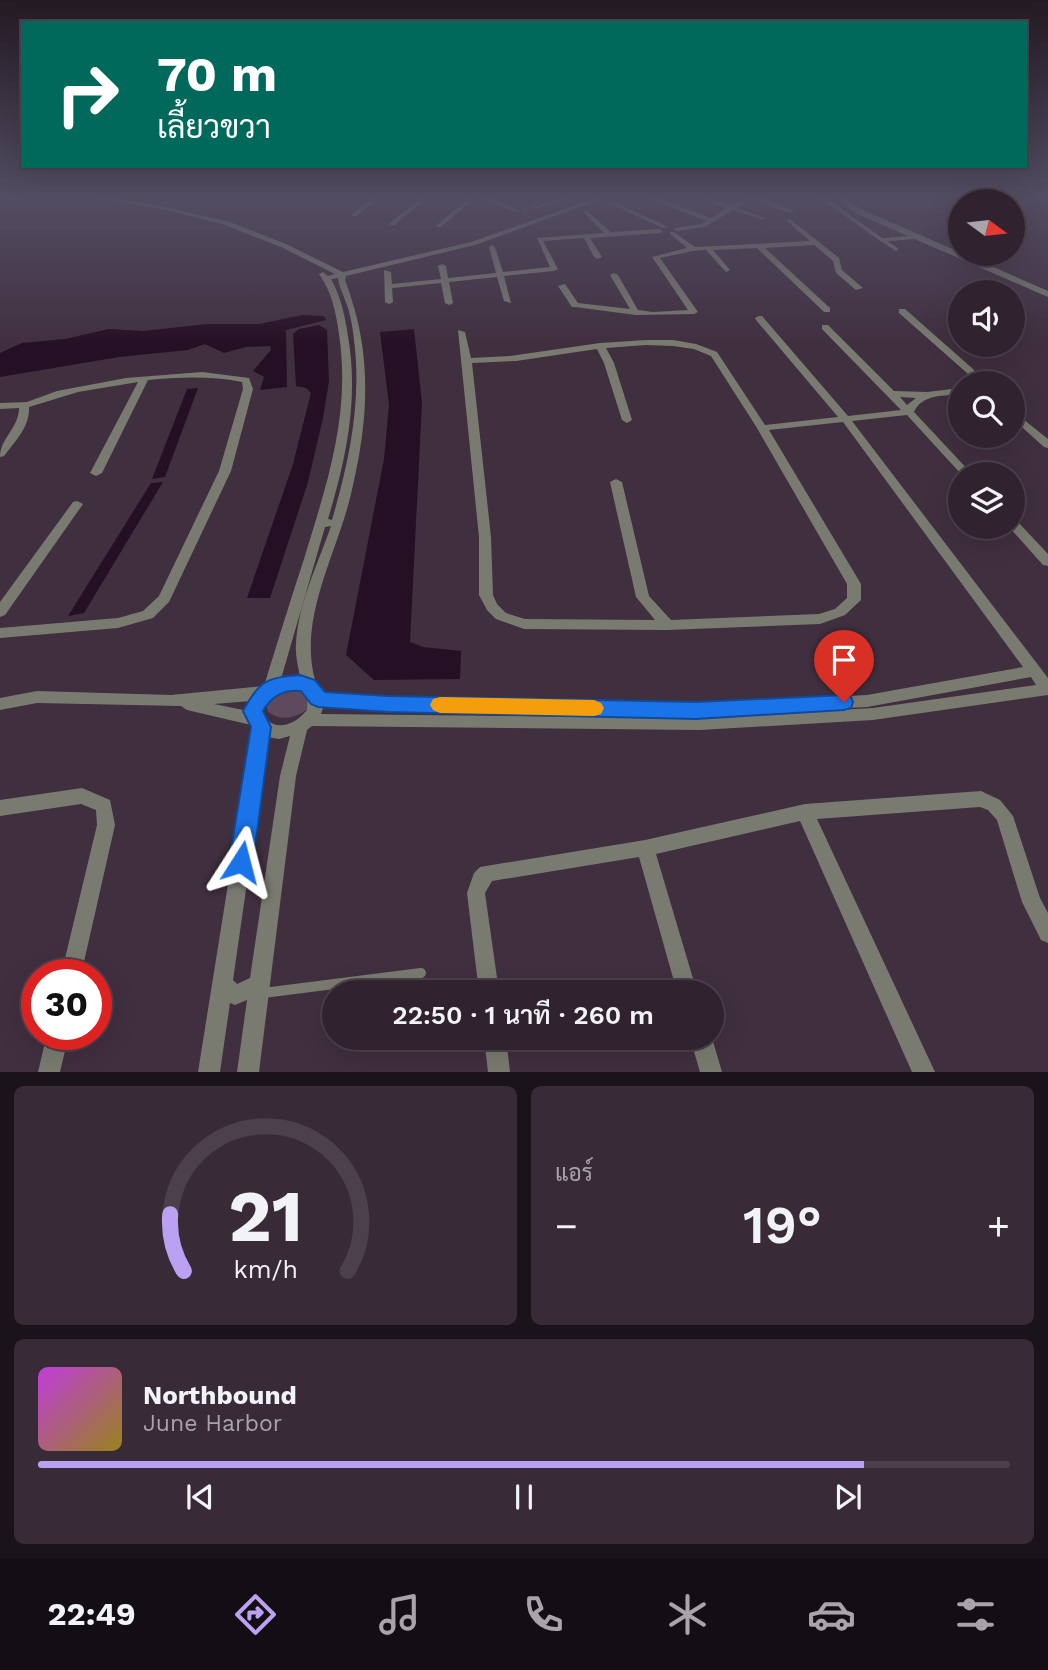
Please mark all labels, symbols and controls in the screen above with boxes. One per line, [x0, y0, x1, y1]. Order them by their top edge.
text: 70 m [157, 45, 277, 103]
icon: right [42, 49, 133, 140]
text: เลี้ยวขวา [157, 108, 271, 146]
north arrow [948, 189, 1026, 266]
map controls [948, 189, 1025, 539]
button: sound [948, 280, 1025, 357]
button: search [948, 371, 1025, 448]
button: layers [948, 462, 1025, 539]
pin [814, 630, 874, 702]
icon: arrive [825, 641, 863, 679]
position arrow [204, 825, 278, 899]
speed limit sign: 30 [21, 959, 112, 1050]
text: 22:50 · 1 นาที · 260 m [392, 1000, 654, 1030]
text: แอร์ [555, 1160, 593, 1187]
text: 21 [228, 1174, 303, 1260]
text: 19° [743, 1195, 822, 1256]
text: − [555, 1204, 578, 1248]
text: + [987, 1204, 1010, 1248]
text: km/h [233, 1255, 298, 1284]
text: Northbound [143, 1380, 297, 1410]
text: June Harbor [143, 1410, 282, 1437]
icon: previous [181, 1478, 219, 1516]
icon: pause [505, 1478, 543, 1516]
icon: next [829, 1478, 867, 1516]
icon: directions [231, 1590, 280, 1639]
icon: music [375, 1590, 424, 1639]
icon: phone [519, 1590, 568, 1639]
icon: climate [663, 1590, 712, 1639]
icon: car [807, 1590, 856, 1639]
icon: filters [951, 1590, 1000, 1639]
text: 22:49 [48, 1595, 136, 1633]

